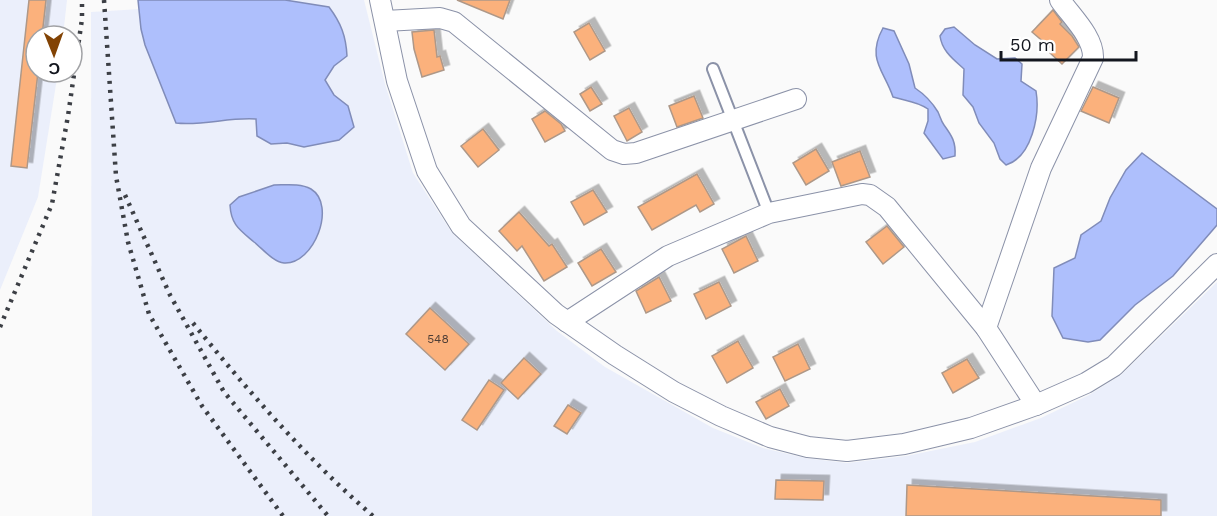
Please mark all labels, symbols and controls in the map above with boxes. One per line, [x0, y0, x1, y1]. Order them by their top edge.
north arrow [24, 24, 84, 84]
scale bar [1001, 24, 1136, 62]
text: 50 m [1010, 34, 1055, 55]
text: С [48, 59, 60, 78]
house number: 548 [427, 332, 449, 346]

